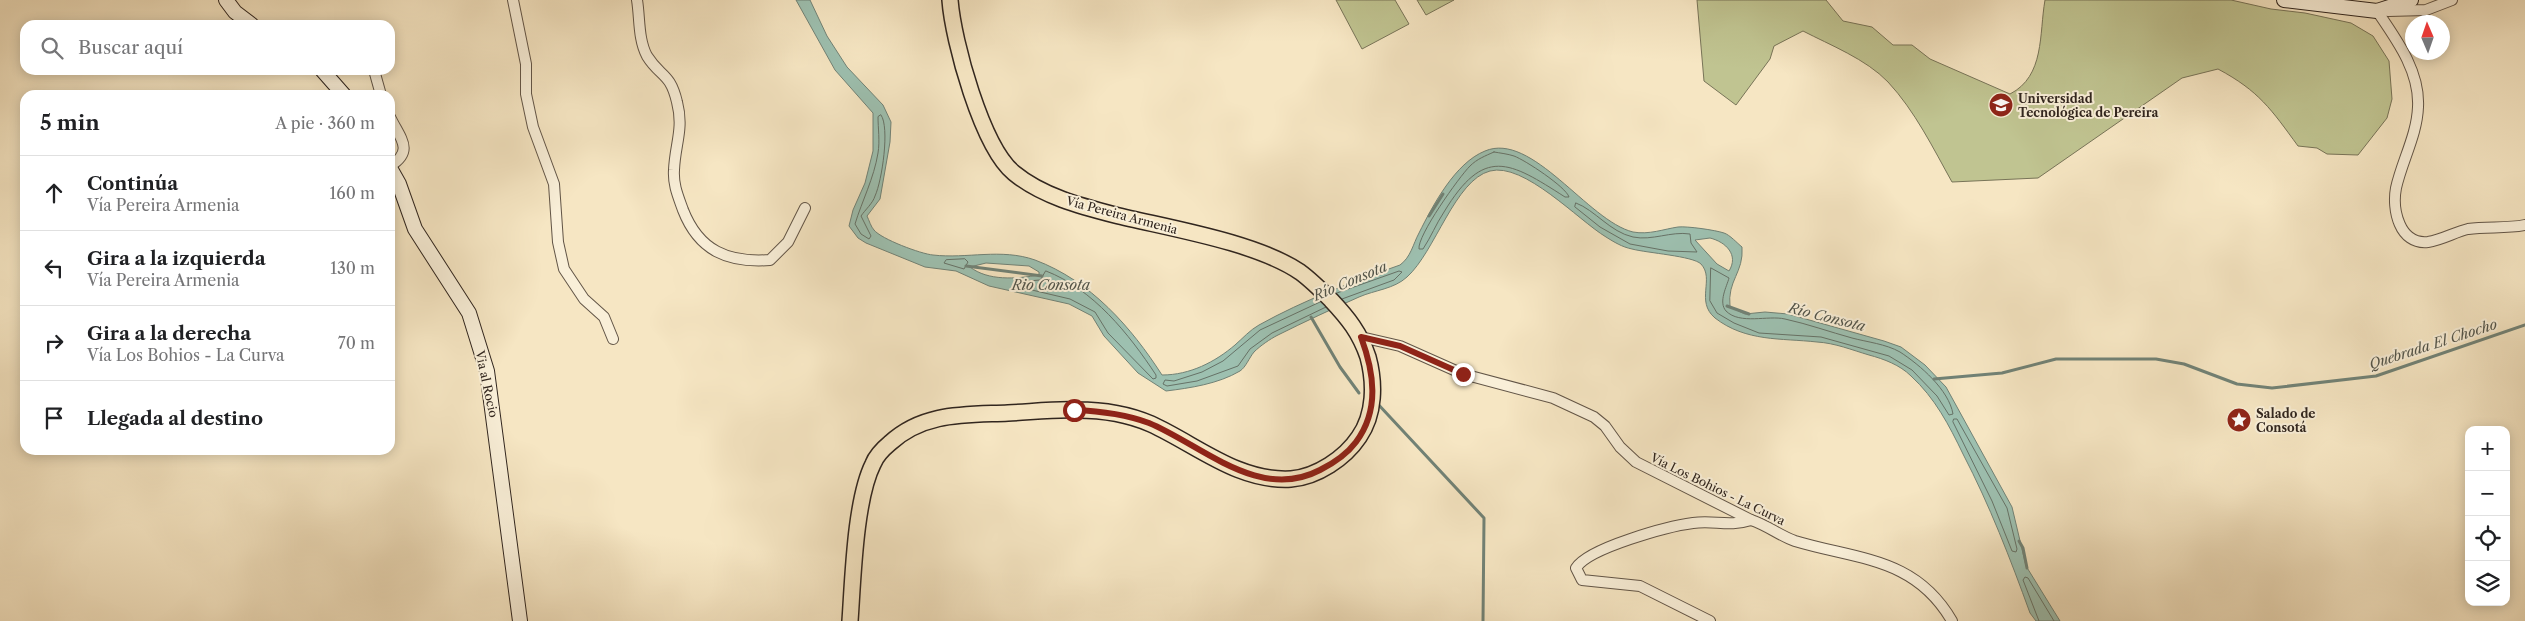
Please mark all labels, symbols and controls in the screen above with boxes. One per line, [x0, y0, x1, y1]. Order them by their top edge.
north arrow [2405, 15, 2450, 60]
search box [20, 20, 395, 75]
icon: search [38, 34, 66, 62]
text: Buscar aquí [78, 36, 183, 59]
place label: Universidad Tecnológica de Pereira [2018, 91, 2160, 120]
school or university icon: Universidad Tecnológica de Pereira [1988, 92, 2014, 118]
text: 5 min [40, 110, 100, 135]
text: A pie · 360 m [275, 113, 375, 133]
text: Continúa [87, 172, 178, 195]
icon: ahead [40, 179, 68, 207]
text: 160 m [330, 183, 375, 203]
street label: Vía Pereira Armenia [1064, 193, 1180, 237]
text: Vía Pereira Armenia [87, 195, 240, 215]
text: Gira a la izquierda [87, 247, 266, 270]
icon: left [40, 254, 68, 282]
water label: Río Consota [1309, 257, 1390, 305]
text: 130 m [330, 258, 375, 278]
text: Vía Pereira Armenia [87, 270, 240, 290]
water label: Rio Consota [1011, 276, 1091, 294]
water label: Río Consota [1786, 299, 1868, 335]
water label: Quebrada El Chocho [2367, 315, 2500, 373]
text: Gira a la derecha [87, 322, 251, 345]
icon: right [40, 329, 68, 357]
text: 70 m [338, 333, 375, 353]
text: Vía Los Bohios - La Curva [87, 345, 284, 365]
street label: Via al Rocio [472, 348, 501, 419]
route end [1452, 363, 1475, 386]
route start [1063, 399, 1086, 422]
icon: arrive [40, 404, 68, 432]
place label: Salado de Consotá [2256, 406, 2316, 435]
text: Llegada al destino [87, 407, 263, 430]
place icon: Salado de Consotá [2226, 407, 2252, 433]
map controls [2465, 426, 2510, 606]
button: + [2465, 426, 2510, 471]
street label: Vía Los Bohios - La Curva [1647, 449, 1788, 528]
button: − [2465, 471, 2510, 516]
button: locate [2465, 516, 2510, 561]
button: layers [2465, 561, 2510, 606]

